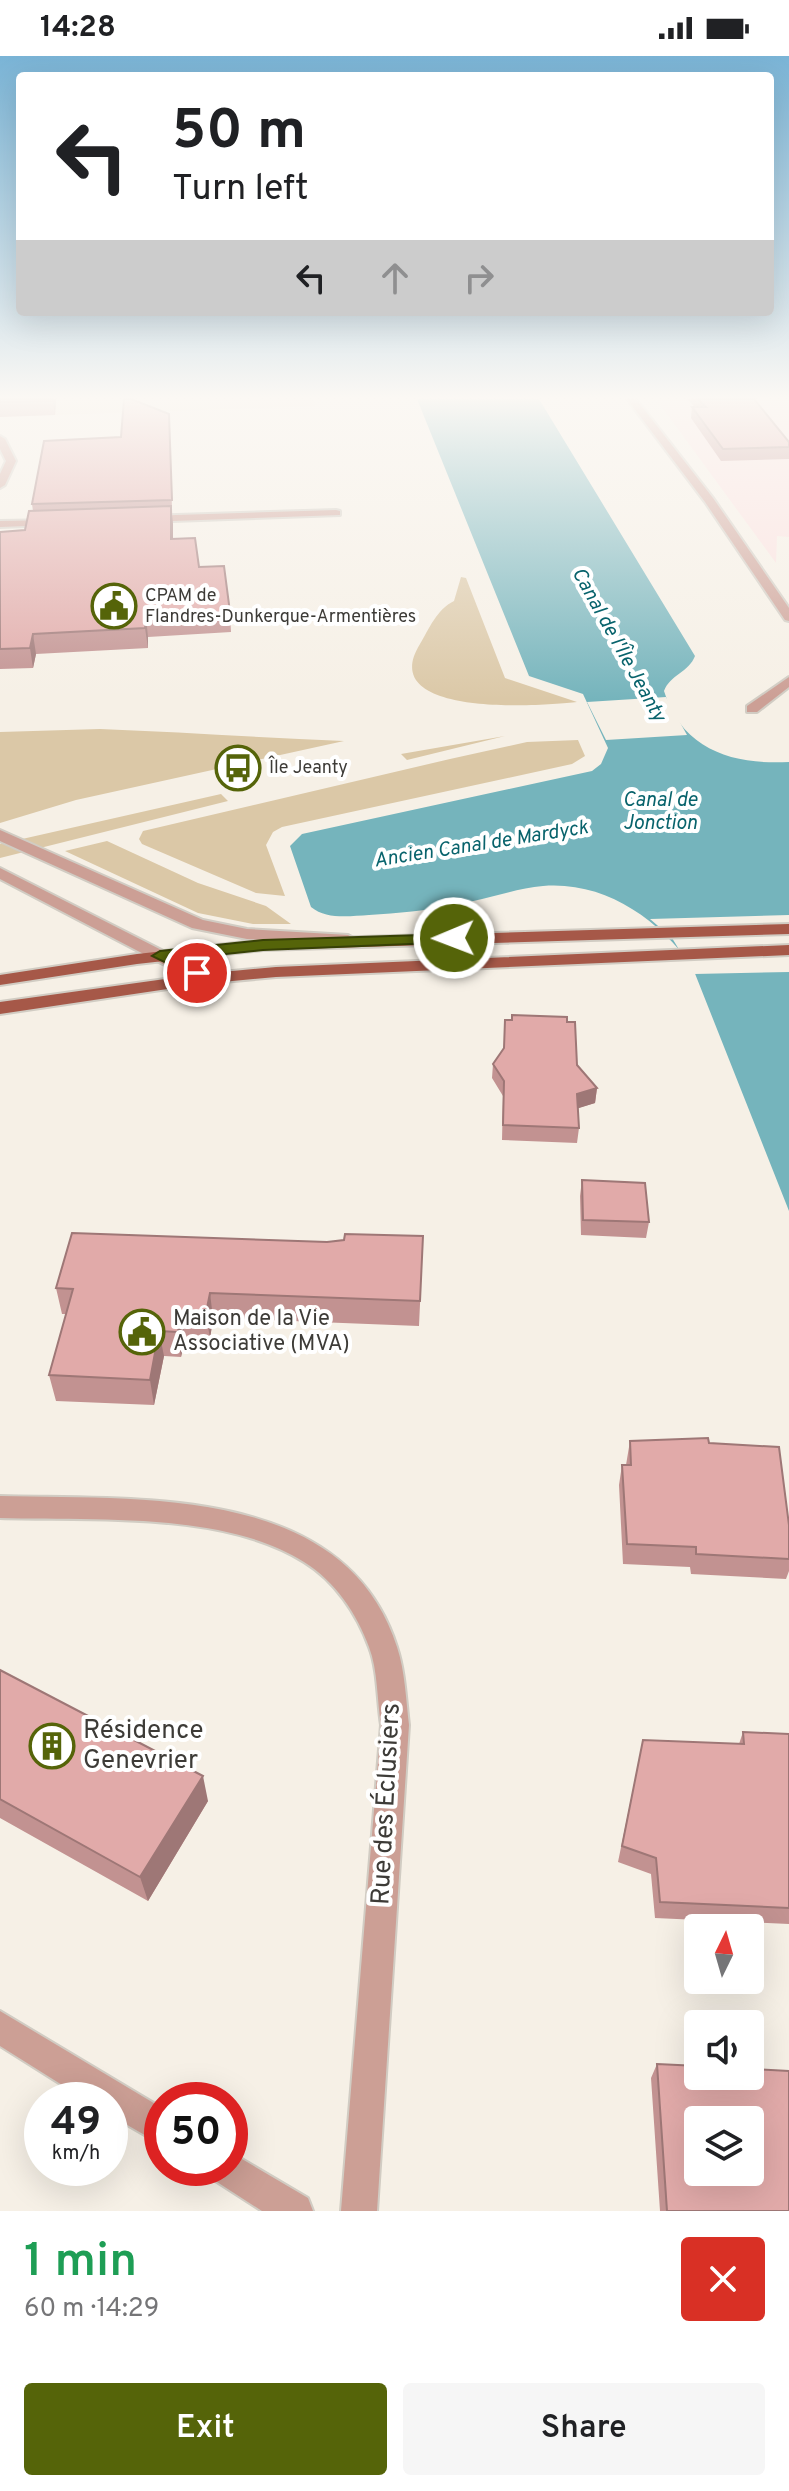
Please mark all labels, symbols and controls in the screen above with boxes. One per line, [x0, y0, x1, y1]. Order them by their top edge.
text: 14:28 [40, 10, 116, 47]
text: 50 m [172, 98, 306, 168]
icon: left [40, 104, 144, 208]
text: Turn left [172, 167, 309, 213]
icon: left [289, 256, 333, 300]
icon: ahead [373, 256, 417, 300]
icon: right [457, 256, 501, 300]
water label: Canal de l'Île Jeanty [565, 562, 674, 728]
public building icon: CPAM de Flandres-Dunkerque-Armentières [90, 582, 138, 630]
place label: CPAM de Flandres-Dunkerque-Armentières [145, 585, 416, 629]
bus stop icon: Île Jeanty [214, 744, 262, 792]
place label: Île Jeanty [268, 755, 348, 780]
water label: Canal de Jonction [623, 788, 698, 837]
water label: Ancien Canal de Mardyck [372, 815, 591, 875]
position arrow [412, 896, 496, 980]
pin [163, 939, 231, 1007]
icon: arrive [175, 951, 219, 995]
place label: Maison de la Vie Associative (MVA) [173, 1306, 350, 1358]
public building icon: Maison de la Vie Associative (MVA) [118, 1308, 166, 1356]
street label: Rue des Éclusiers [363, 1702, 409, 1906]
place label: Résidence Genevrier [83, 1715, 204, 1778]
building icon: Résidence Genevrier [28, 1722, 76, 1770]
north arrow [684, 1914, 764, 1994]
map controls [684, 1914, 764, 2186]
button: sound [684, 2010, 764, 2090]
speed limit sign: 50 [144, 2082, 248, 2186]
text: 49 [51, 2099, 101, 2149]
button: layers [684, 2106, 764, 2186]
text: km/h [52, 2141, 100, 2167]
text: 1 min [24, 2233, 137, 2293]
button: close [681, 2237, 765, 2321]
text: 60 m · 14:29 [24, 2293, 159, 2326]
button: Exit [24, 2383, 387, 2475]
button: Share [403, 2383, 765, 2475]

